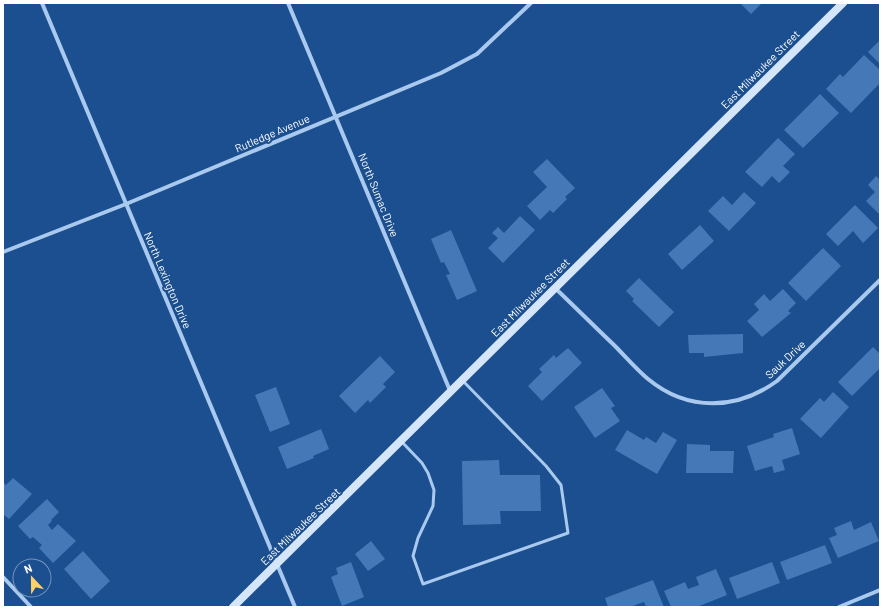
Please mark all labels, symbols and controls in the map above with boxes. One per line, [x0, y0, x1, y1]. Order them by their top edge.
street label: East Milwaukee Street [718, 27, 802, 111]
street label: Rutledge Avenue [233, 111, 311, 155]
street label: North Sumac Drive [356, 151, 402, 239]
street label: North Lexington Drive [142, 230, 194, 331]
street label: East Milwaukee Street [488, 255, 572, 339]
street label: Sauk Drive [762, 337, 808, 381]
street label: East Milwaukee Street [258, 485, 342, 567]
north arrow [12, 558, 52, 598]
text: N [22, 561, 34, 576]

